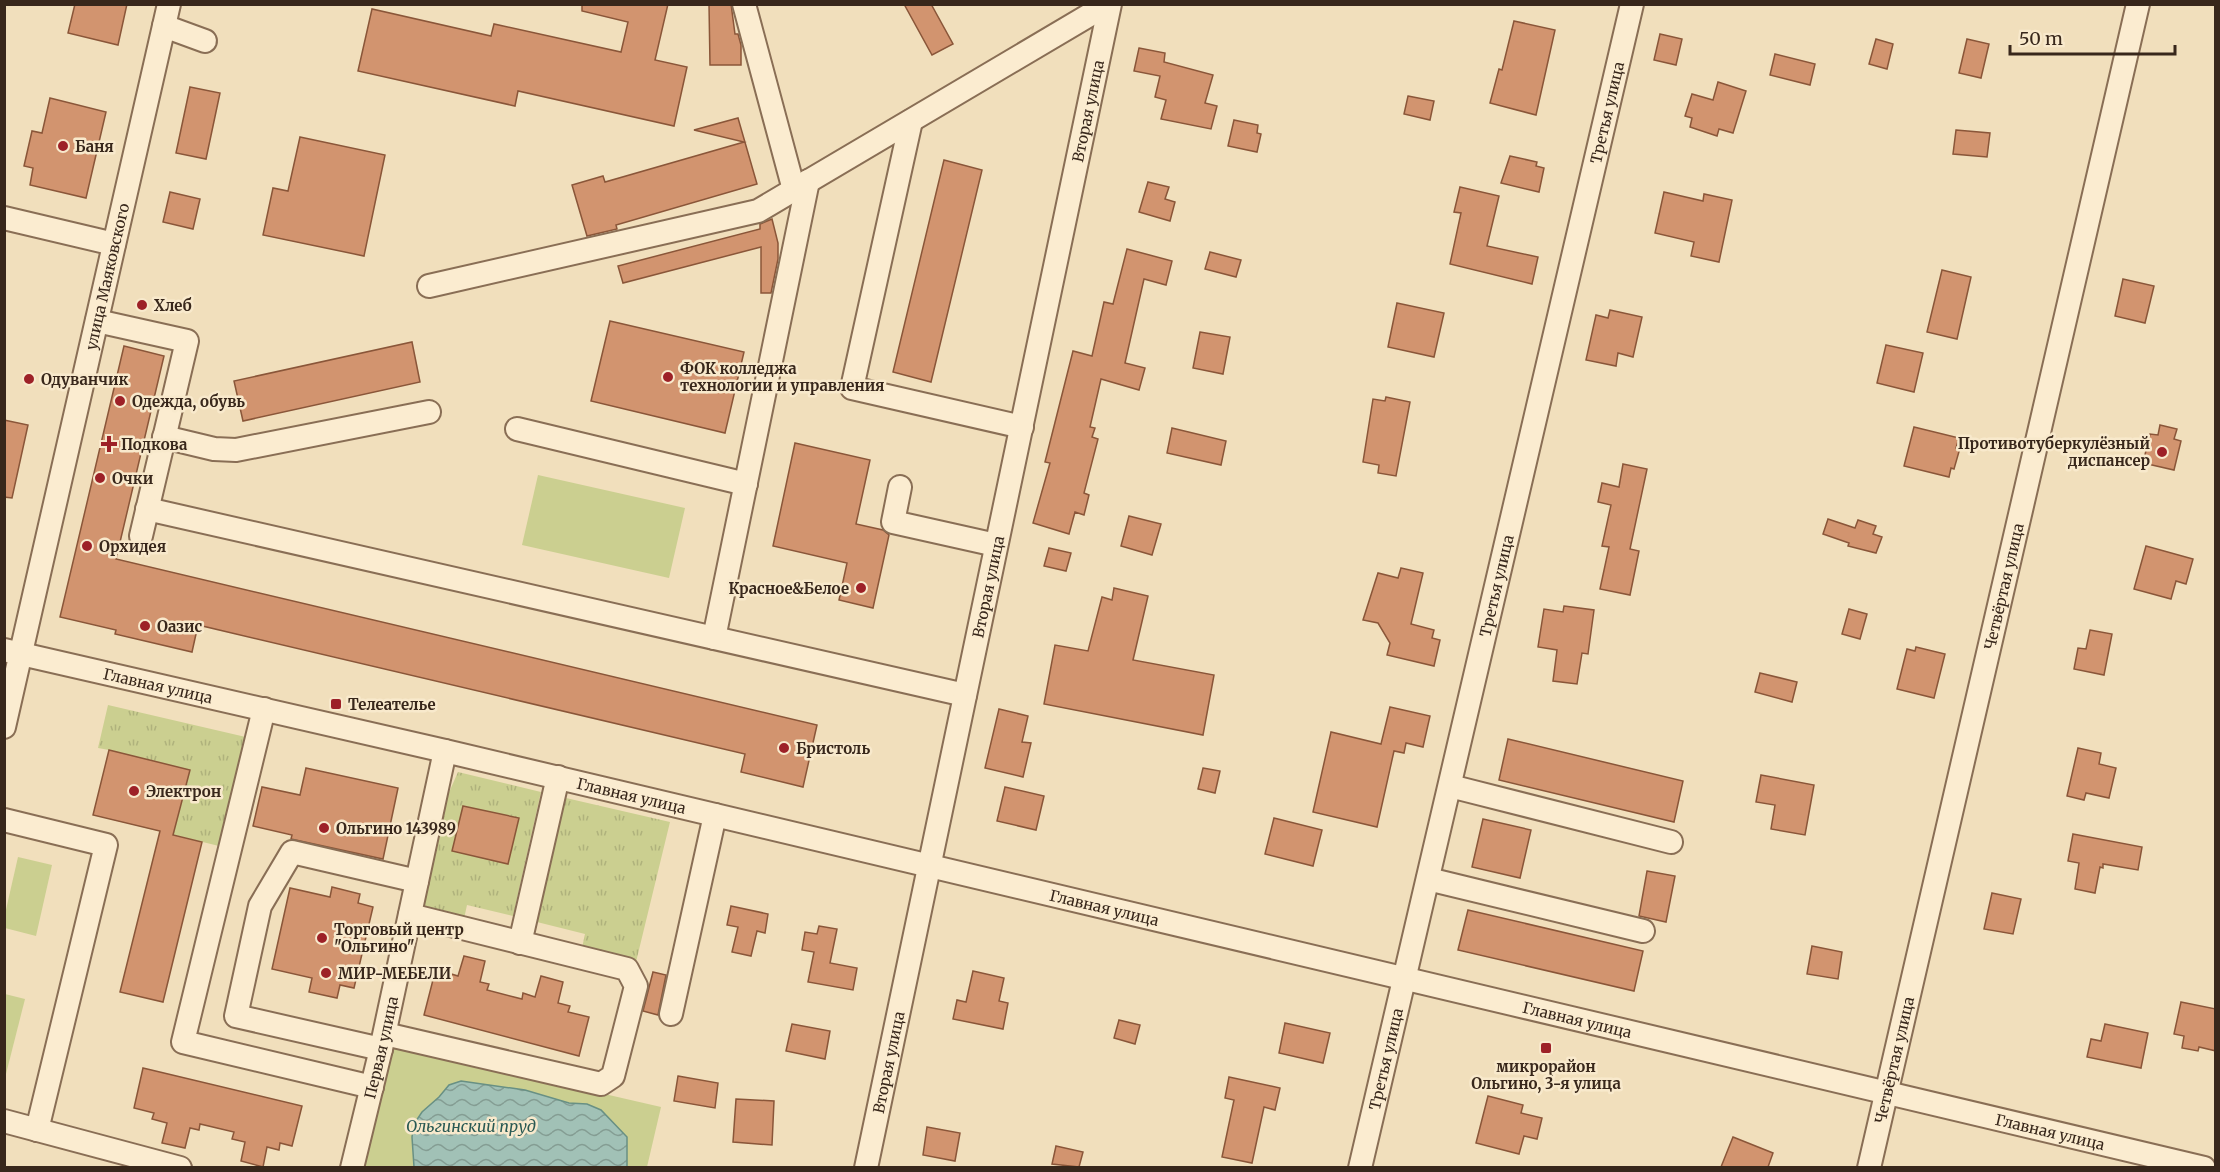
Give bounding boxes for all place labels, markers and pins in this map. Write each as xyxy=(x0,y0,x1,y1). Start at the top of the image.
place label: Баня xyxy=(75,137,114,156)
marker: Баня xyxy=(56,139,70,153)
place label: Хлеб xyxy=(154,296,192,315)
marker: Хлеб xyxy=(135,298,149,312)
place label: ФОК колледжа технологии и управления xyxy=(680,359,885,395)
place label: Одуванчик xyxy=(41,370,129,389)
marker: ФОК колледжа технологии и управления xyxy=(661,370,675,384)
marker: Одуванчик xyxy=(22,372,36,386)
place label: Одежда, обувь xyxy=(132,392,245,412)
marker: Одежда, обувь xyxy=(113,394,127,408)
place label: Противотуберкулёзный диспансер xyxy=(1958,434,2150,470)
place label: Подкова xyxy=(121,435,188,454)
marker: Подкова xyxy=(102,437,116,451)
marker: Противотуберкулёзный диспансер xyxy=(2155,445,2169,459)
place label: Очки xyxy=(112,469,154,488)
marker: Очки xyxy=(93,471,107,485)
place label: Орхидея xyxy=(99,537,166,556)
marker: Орхидея xyxy=(80,539,94,553)
place label: Красное&Белое xyxy=(729,579,849,598)
marker: Красное&Белое xyxy=(854,581,868,595)
place label: Оазис xyxy=(157,617,202,636)
marker: Оазис xyxy=(138,619,152,633)
place label: Телеателье xyxy=(348,695,436,714)
marker: Телеателье xyxy=(329,697,343,711)
place label: Бристоль xyxy=(796,739,870,758)
marker: Бристоль xyxy=(777,741,791,755)
place label: Электрон xyxy=(146,782,222,801)
marker: Электрон xyxy=(127,784,141,798)
place label: Ольгино 143989 xyxy=(336,819,456,838)
marker: Ольгино 143989 xyxy=(317,821,331,835)
place label: Торговый центр "Ольгино" xyxy=(334,920,464,956)
marker: Торговый центр "Ольгино" xyxy=(315,931,329,945)
place label: МИР-МЕБЕЛИ xyxy=(338,964,451,983)
marker: МИР-МЕБЕЛИ xyxy=(319,966,333,980)
marker: микрорайон Ольгино, 3-я улица xyxy=(1539,1041,1553,1055)
place label: микрорайон Ольгино, 3-я улица xyxy=(1471,1057,1621,1094)

